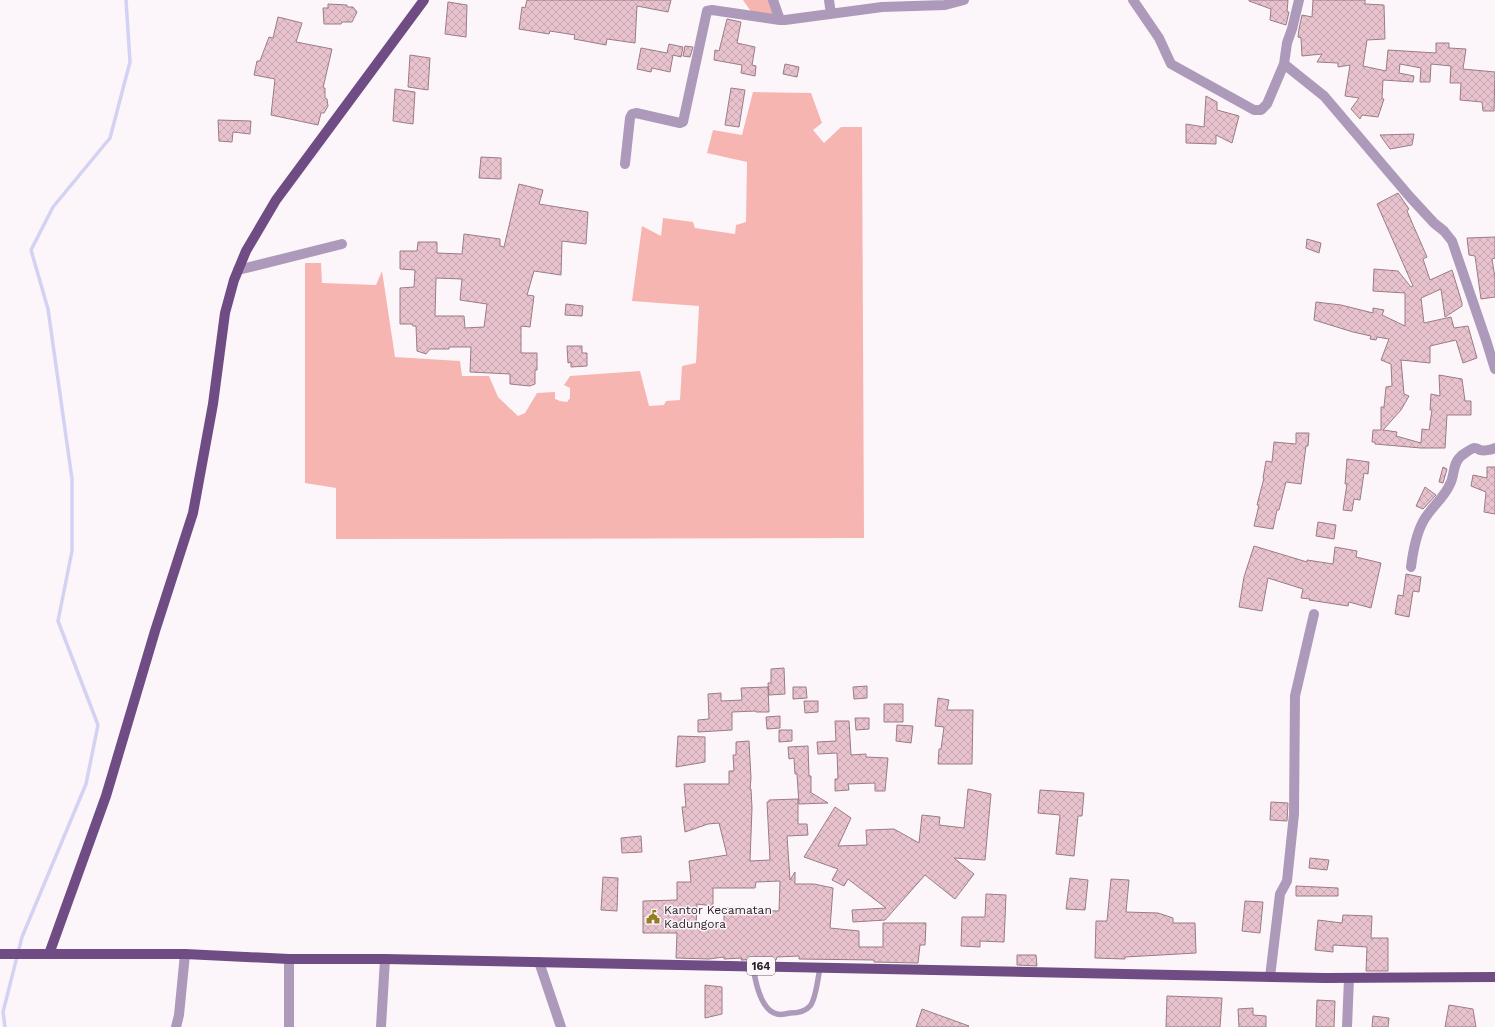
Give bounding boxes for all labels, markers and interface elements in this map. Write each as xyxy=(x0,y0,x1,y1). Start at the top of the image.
place label: Kantor Kecamatan Kadungora xyxy=(664,903,772,931)
public building icon: Kantor Kecamatan Kadungora xyxy=(645,909,661,925)
road number: 164 xyxy=(747,957,775,975)

